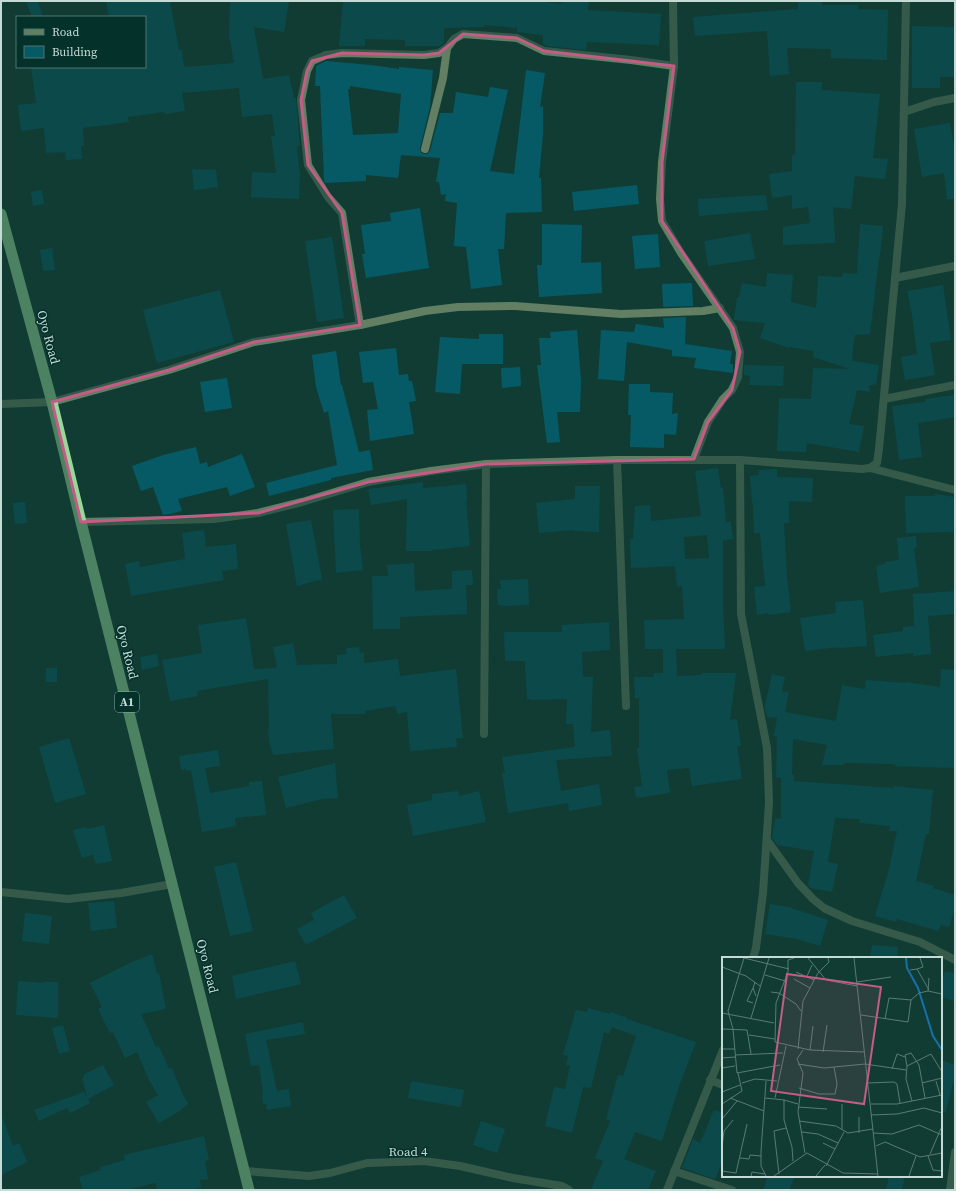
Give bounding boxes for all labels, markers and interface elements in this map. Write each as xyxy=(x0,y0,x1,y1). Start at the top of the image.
legend xyxy=(16,16,146,68)
text: Road xyxy=(52,24,79,40)
text: Building xyxy=(52,44,97,60)
street label: Oyo Road xyxy=(33,308,64,367)
street label: Oyo Road xyxy=(113,623,143,682)
road number: A1 xyxy=(115,692,139,712)
street label: Oyo Road xyxy=(193,937,223,996)
inset map xyxy=(722,957,942,1177)
street label: Road 4 xyxy=(389,1143,428,1160)

